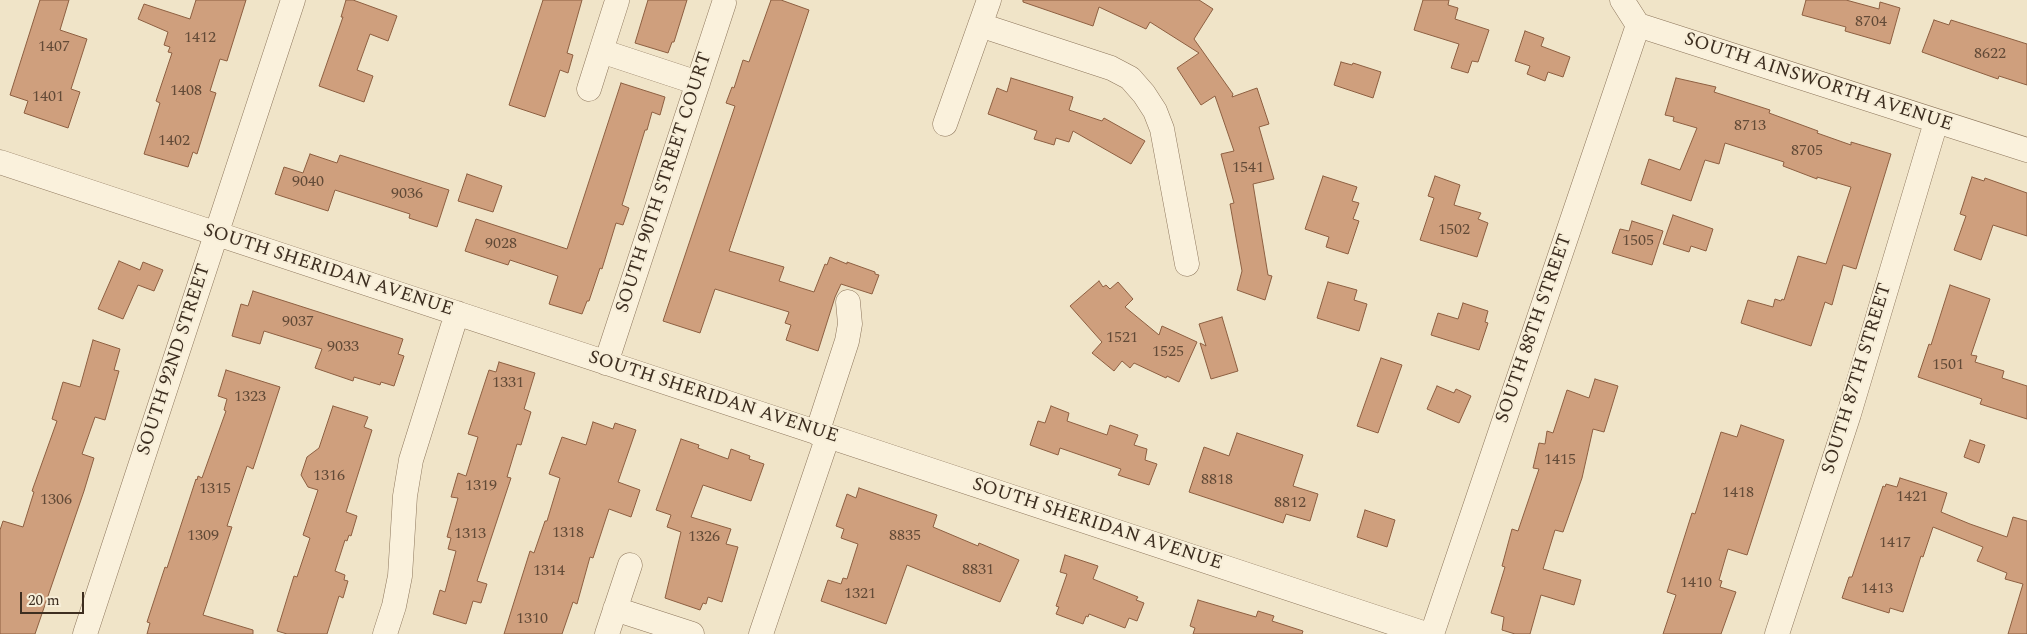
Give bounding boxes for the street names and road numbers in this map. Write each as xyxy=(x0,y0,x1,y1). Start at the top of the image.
street label: SOUTH AINSWORTH AVENUE xyxy=(1681,29,1955,137)
street label: SOUTH 90TH STREET COURT xyxy=(612,50,718,316)
street label: SOUTH SHERIDAN AVENUE xyxy=(200,220,456,322)
street label: SOUTH 88TH STREET xyxy=(1492,231,1578,427)
street label: SOUTH 92ND STREET xyxy=(133,261,217,459)
street label: SOUTH 87TH STREET xyxy=(1818,281,1898,477)
street label: SOUTH SHERIDAN AVENUE xyxy=(585,347,841,449)
street label: SOUTH SHERIDAN AVENUE xyxy=(969,474,1225,576)

